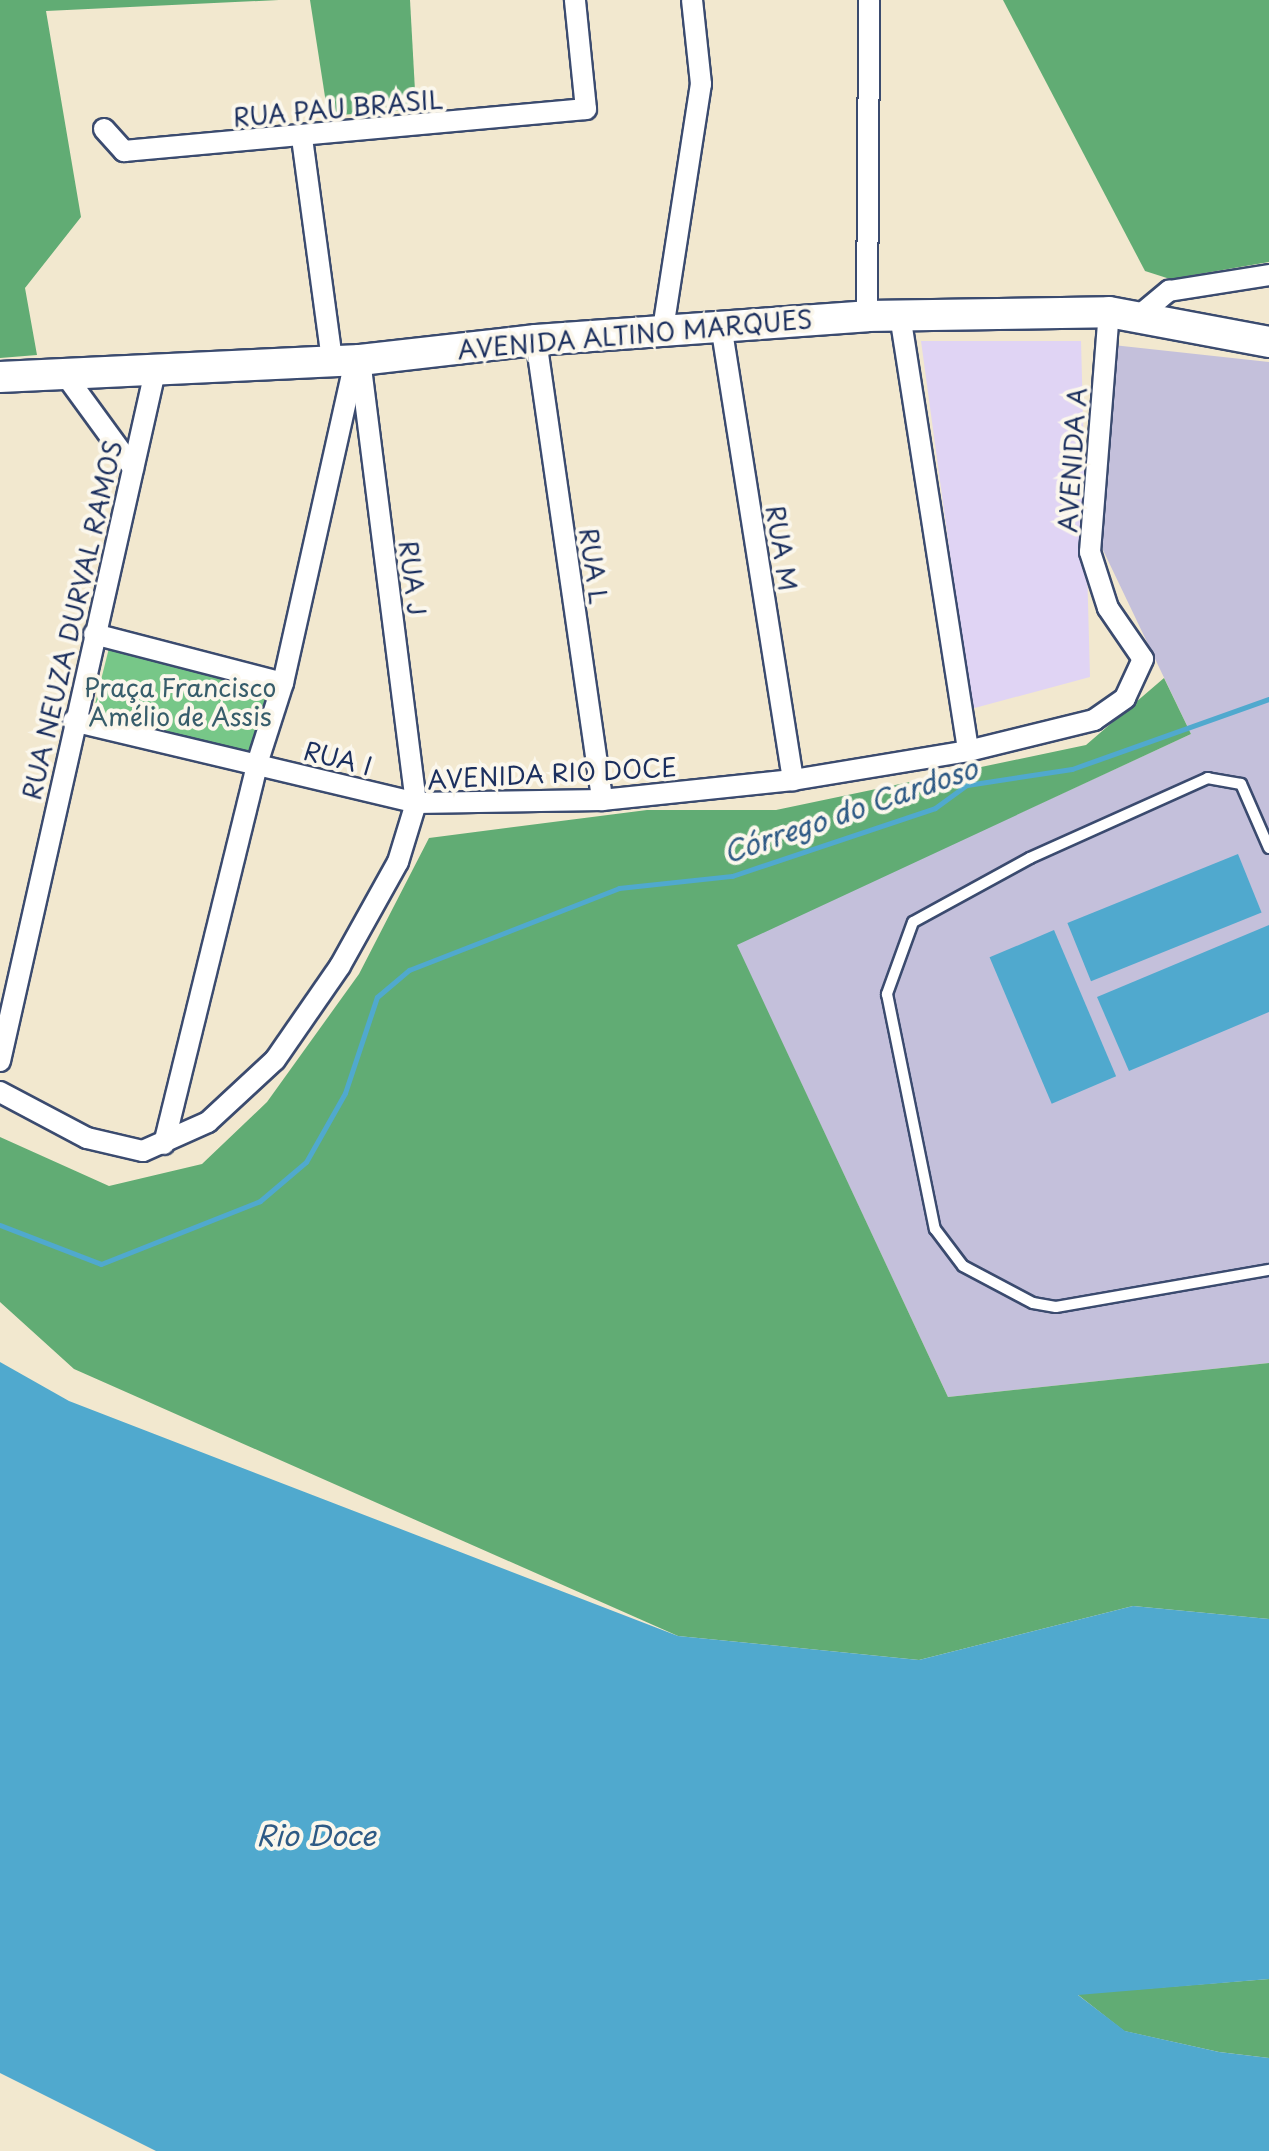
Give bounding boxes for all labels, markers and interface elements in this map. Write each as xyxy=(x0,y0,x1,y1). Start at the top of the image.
street label: RUA PAU BRASIL xyxy=(230,84,446,132)
street label: AVENIDA ALTINO MARQUES xyxy=(458,304,812,364)
street label: AVENIDA A xyxy=(1052,387,1092,533)
street label: RUA NEUZA DURVAL RAMOS xyxy=(16,437,128,803)
street label: RUA M xyxy=(760,503,804,593)
street label: RUA L xyxy=(574,525,614,607)
street label: RUA J xyxy=(393,537,433,619)
park label: Praça Francisco Amélio de Assis xyxy=(83,673,277,732)
street label: RUA I xyxy=(300,735,376,781)
street label: AVENIDA RIO DOCE xyxy=(425,751,679,795)
water label: Córrego do Cardoso xyxy=(719,751,981,869)
water label: Rio Doce xyxy=(256,1818,376,1852)

